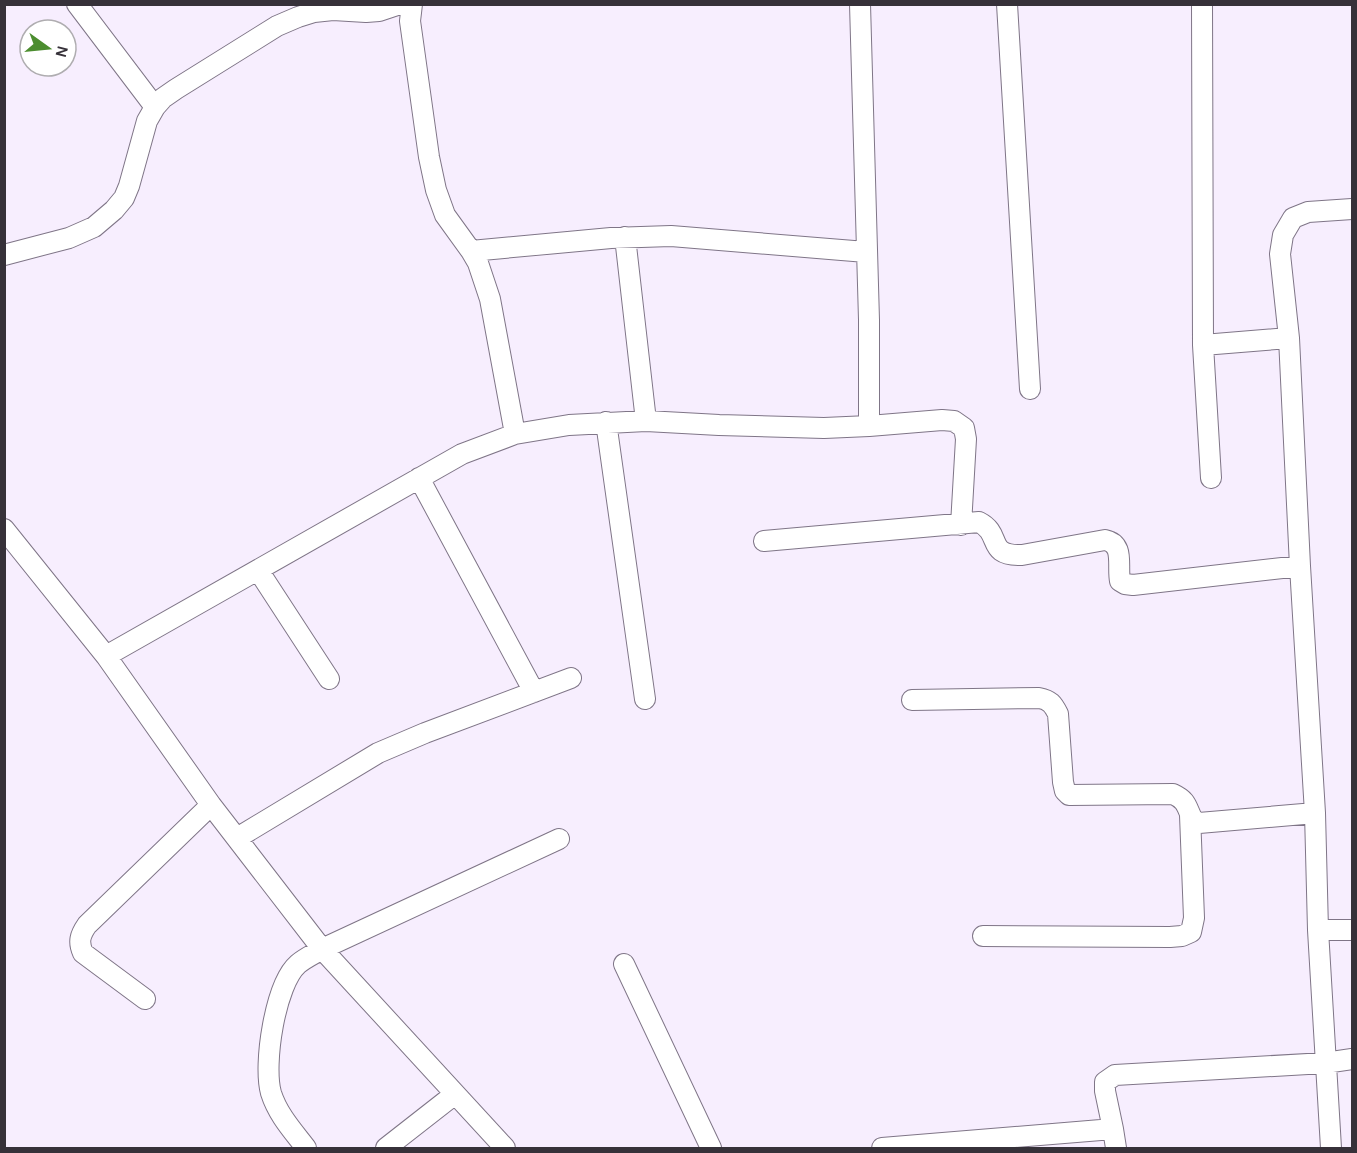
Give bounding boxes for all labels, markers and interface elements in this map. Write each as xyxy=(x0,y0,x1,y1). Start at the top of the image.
north arrow xyxy=(18,18,78,78)
text: N xyxy=(51,44,73,60)

